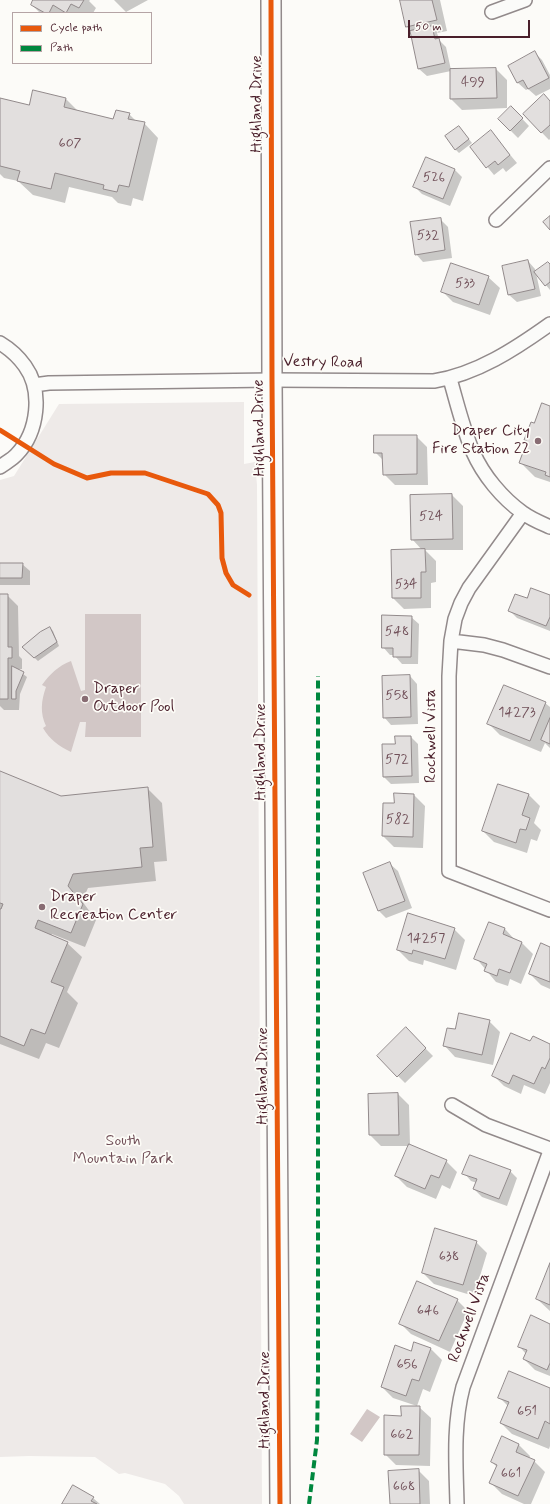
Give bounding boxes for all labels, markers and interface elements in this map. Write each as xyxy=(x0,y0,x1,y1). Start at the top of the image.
legend xyxy=(12,12,152,64)
scale bar xyxy=(410,12,532,38)
text: 50 m xyxy=(415,19,442,35)
text: Cycle path xyxy=(50,20,102,36)
text: Path xyxy=(50,40,73,56)
street label: Highland Drive xyxy=(248,55,268,153)
house number: 499 xyxy=(461,75,485,91)
house number: 607 xyxy=(59,136,81,152)
house number: 526 xyxy=(423,170,445,186)
house number: 532 xyxy=(417,228,439,244)
house number: 533 xyxy=(455,276,475,292)
street label: Vestry Road xyxy=(283,353,363,373)
street label: Highland Drive xyxy=(250,379,270,477)
place label: Draper City Fire Station 22 xyxy=(432,422,530,460)
marker: Draper City Fire Station 22 xyxy=(533,436,543,446)
house number: 524 xyxy=(419,509,443,525)
house number: 534 xyxy=(395,577,417,593)
house number: 548 xyxy=(385,624,409,640)
place label: Draper Outdoor Pool xyxy=(93,680,174,718)
house number: 558 xyxy=(385,688,409,704)
street label: Rockwell Vista xyxy=(422,689,442,783)
marker: Draper Outdoor Pool xyxy=(80,694,90,704)
street label: Highland Drive xyxy=(252,703,272,801)
house number: 14273 xyxy=(498,705,536,721)
house number: 572 xyxy=(385,752,409,768)
house number: 582 xyxy=(386,812,410,828)
place label: Draper Recreation Center xyxy=(50,888,177,926)
marker: Draper Recreation Center xyxy=(37,902,47,912)
house number: 14257 xyxy=(407,931,445,947)
street label: Highland Drive xyxy=(254,1027,274,1125)
park label: South Mountain Park xyxy=(73,1132,173,1170)
house number: 638 xyxy=(439,1249,459,1265)
street label: Rockwell Vista xyxy=(445,1270,495,1366)
house number: 646 xyxy=(417,1303,439,1319)
street label: Highland Drive xyxy=(256,1351,276,1449)
house number: 656 xyxy=(396,1357,418,1373)
house number: 651 xyxy=(517,1404,537,1420)
house number: 662 xyxy=(390,1427,414,1443)
house number: 661 xyxy=(501,1466,521,1482)
house number: 668 xyxy=(393,1479,415,1495)

